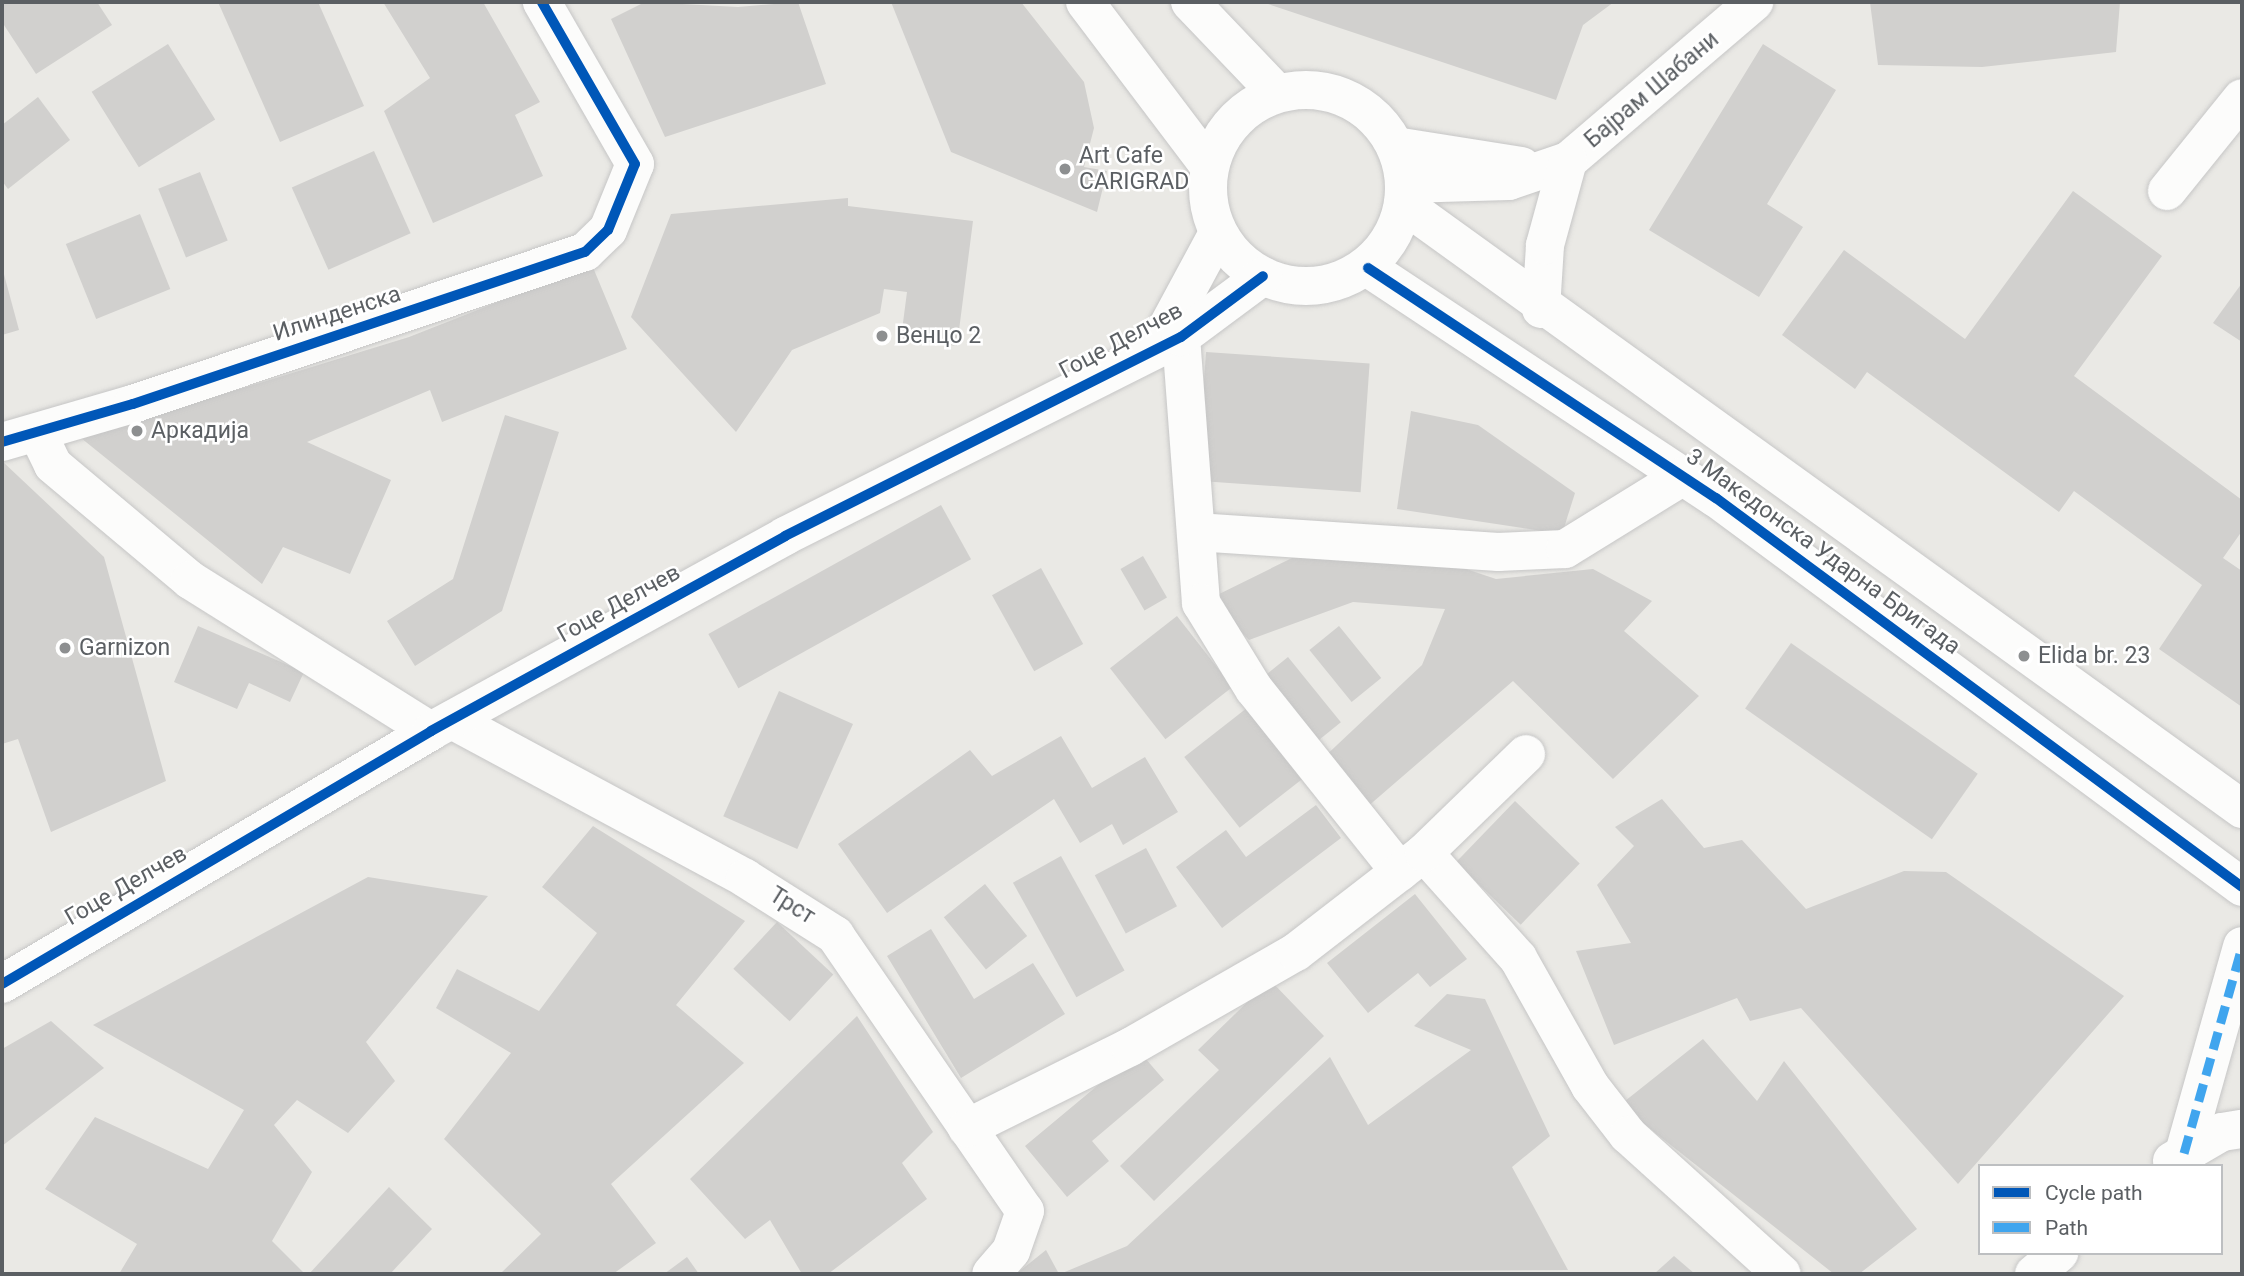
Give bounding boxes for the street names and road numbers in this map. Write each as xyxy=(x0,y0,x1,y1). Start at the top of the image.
street label: Бајрам Шабани xyxy=(1579,26,1725,154)
street label: Илинденска xyxy=(270,280,404,348)
street label: Гоце Делчев xyxy=(1054,297,1188,385)
street label: 3 Македонска Ударна Бригада xyxy=(1681,443,1965,661)
street label: Гоце Делчев xyxy=(553,559,685,649)
street label: Гоце Делчев xyxy=(60,840,192,932)
street label: Трст xyxy=(764,881,820,931)

